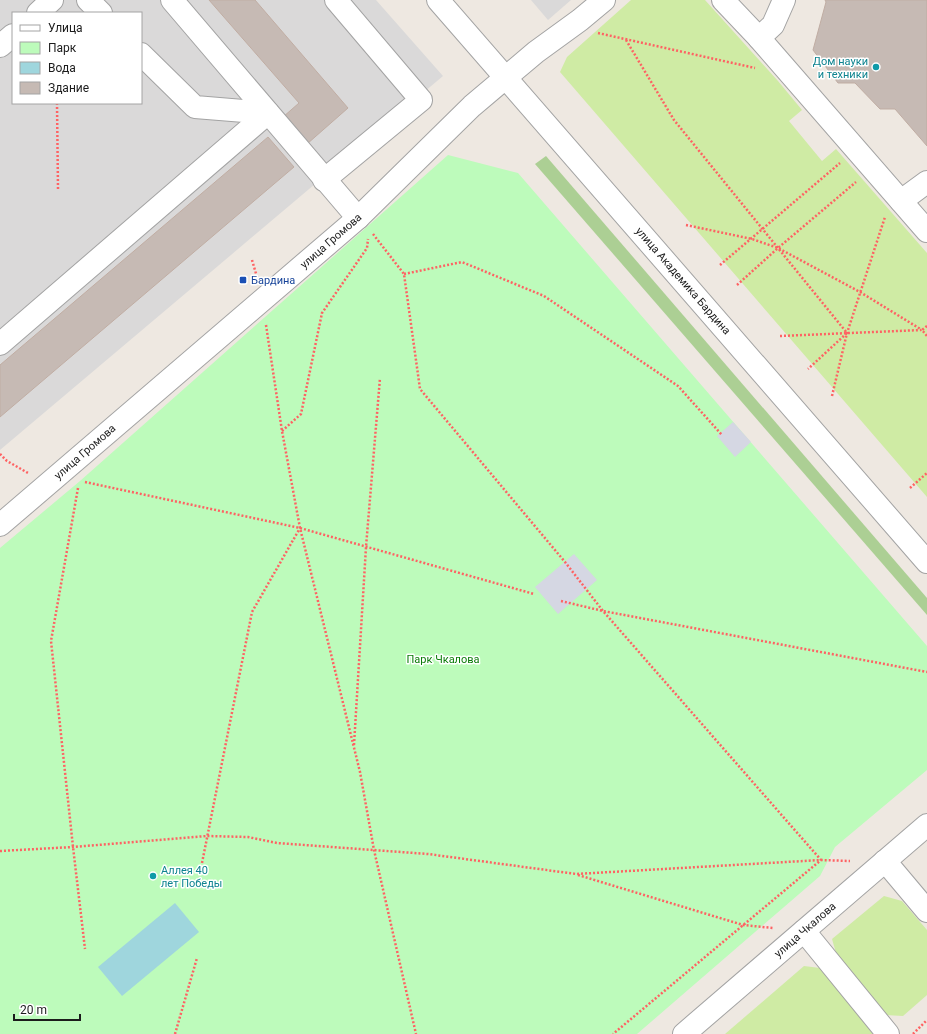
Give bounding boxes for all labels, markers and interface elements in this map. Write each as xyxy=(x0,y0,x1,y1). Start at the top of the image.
legend xyxy=(12,12,142,104)
text: Улица xyxy=(48,21,83,35)
text: Парк xyxy=(48,41,77,55)
place label: Дом науки и техники xyxy=(813,55,868,81)
text: Вода xyxy=(48,61,76,75)
marker: Дом науки и техники xyxy=(871,62,881,72)
text: Здание xyxy=(48,81,89,95)
street label: улица Громова xyxy=(298,211,364,271)
street label: улица Академика Бардина xyxy=(633,225,733,337)
place label: Бардина xyxy=(251,274,295,287)
marker: Бардина xyxy=(238,275,248,285)
street label: улица Громова xyxy=(52,422,118,482)
park label: Парк Чкалова xyxy=(406,653,480,666)
place label: Аллея 40 лет Победы xyxy=(161,864,222,890)
marker: Аллея 40 лет Победы xyxy=(148,871,158,881)
street label: улица Чкалова xyxy=(772,900,838,960)
scale bar xyxy=(14,996,80,1022)
text: 20 m xyxy=(20,1003,47,1017)

